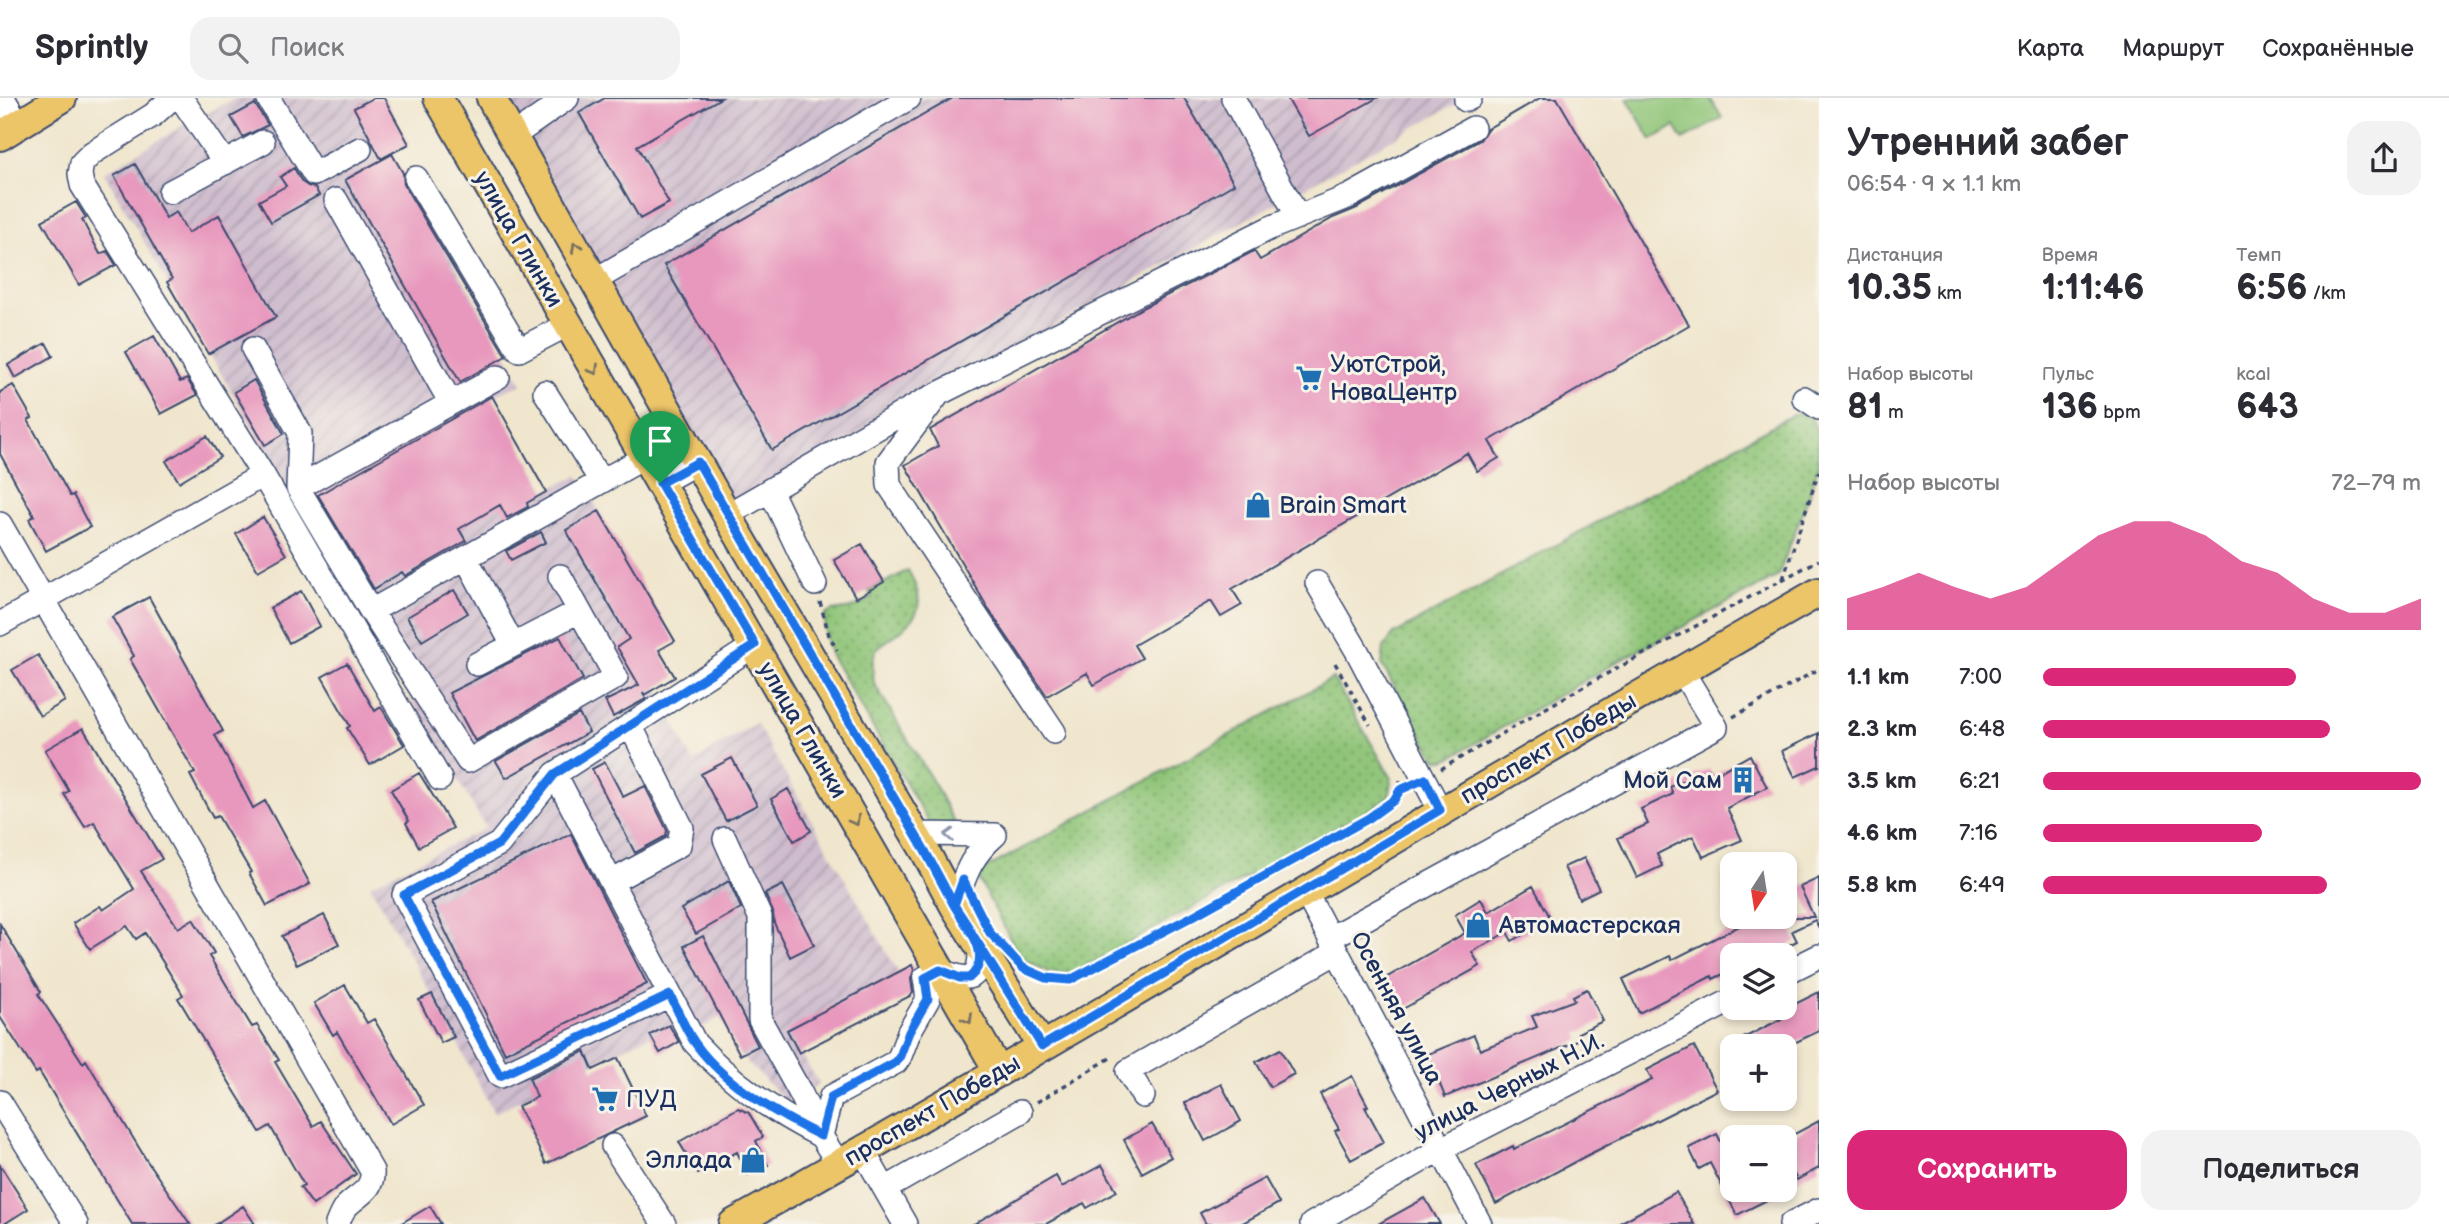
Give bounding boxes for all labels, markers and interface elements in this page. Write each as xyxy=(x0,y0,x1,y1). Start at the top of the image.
search box xyxy=(190,17,680,80)
text: Sprintly xyxy=(35,28,148,68)
icon: search xyxy=(214,29,252,67)
text: Поиск xyxy=(270,33,344,64)
text: Карта xyxy=(2017,34,2084,63)
text: Маршрут xyxy=(2122,34,2224,63)
text: Сохранённые xyxy=(2262,34,2414,63)
text: Утренний забег xyxy=(1847,121,2129,166)
button: share xyxy=(2347,121,2421,195)
street label: улица Глинки xyxy=(468,166,569,313)
text: 06:54 · 9 × 1.1 km xyxy=(1847,170,2021,198)
one-way arrow xyxy=(571,241,584,254)
text: Дистанция xyxy=(1847,244,1943,267)
text: Время xyxy=(2042,244,2098,267)
text: Темп xyxy=(2236,244,2281,267)
text: 10.35 xyxy=(1847,267,1932,310)
text: 1:11:46 xyxy=(2042,267,2145,310)
text: 6:56 xyxy=(2236,267,2307,310)
text: km xyxy=(1932,282,1962,305)
text: /km xyxy=(2307,282,2346,305)
place label: УютСтрой, НоваЦентр xyxy=(1330,350,1458,407)
one-way arrow xyxy=(586,362,599,375)
supermarket icon: УютСтрой, НоваЦентр xyxy=(1294,363,1324,393)
text: Набор высоты xyxy=(1847,363,1973,386)
text: Пульс xyxy=(2042,363,2094,386)
text: kcal xyxy=(2236,363,2270,386)
text: 81 xyxy=(1847,386,1883,429)
text: 136 xyxy=(2042,386,2098,429)
text: 643 xyxy=(2236,386,2299,429)
text: m xyxy=(1883,401,1904,424)
text: bpm xyxy=(2098,401,2141,424)
pin xyxy=(630,411,690,483)
icon: arrive xyxy=(641,422,679,460)
text: Набор высоты xyxy=(1847,469,2000,497)
text: 72–79 m xyxy=(2331,469,2421,497)
shop icon: Brain Smart xyxy=(1243,490,1273,520)
place label: Brain Smart xyxy=(1279,491,1407,520)
street label: улица Глинки xyxy=(752,657,853,804)
text: 1.1 km xyxy=(1847,663,1909,691)
text: 7:00 xyxy=(1959,663,2002,691)
street label: проспект Победы xyxy=(1455,686,1641,811)
text: 2.3 km xyxy=(1847,715,1917,743)
text: 6:48 xyxy=(1959,715,2005,743)
building icon: Мой Сам xyxy=(1728,765,1758,795)
place label: Мой Сам xyxy=(1623,766,1722,795)
text: 3.5 km xyxy=(1847,767,1917,795)
text: 6:21 xyxy=(1959,767,2000,795)
one-way arrow xyxy=(847,814,860,826)
text: 4.6 km xyxy=(1847,819,1917,847)
text: 7:16 xyxy=(1959,819,1998,847)
one-way arrow xyxy=(943,828,954,843)
north arrow xyxy=(1720,852,1797,929)
map controls xyxy=(1720,852,1797,1202)
text: 5.8 km xyxy=(1847,871,1917,899)
text: 6:49 xyxy=(1959,871,2005,899)
shop icon: Автомастерская xyxy=(1463,910,1493,940)
place label: Автомастерская xyxy=(1498,911,1681,940)
street label: Осенняя улица xyxy=(1344,927,1449,1090)
button: layers xyxy=(1720,943,1797,1020)
one-way arrow xyxy=(960,1011,973,1024)
street label: улица Черных Н.И. xyxy=(1410,1026,1609,1147)
button: + xyxy=(1720,1034,1797,1111)
street label: проспект Победы xyxy=(839,1048,1025,1173)
supermarket icon: ПУД xyxy=(590,1084,620,1114)
place label: ПУД xyxy=(626,1085,677,1114)
button: − xyxy=(1720,1125,1797,1202)
button: Сохранить xyxy=(1847,1130,2127,1210)
button: Поделиться xyxy=(2141,1130,2421,1210)
shop icon: Эллада xyxy=(738,1145,768,1175)
place label: Эллада xyxy=(646,1146,732,1175)

